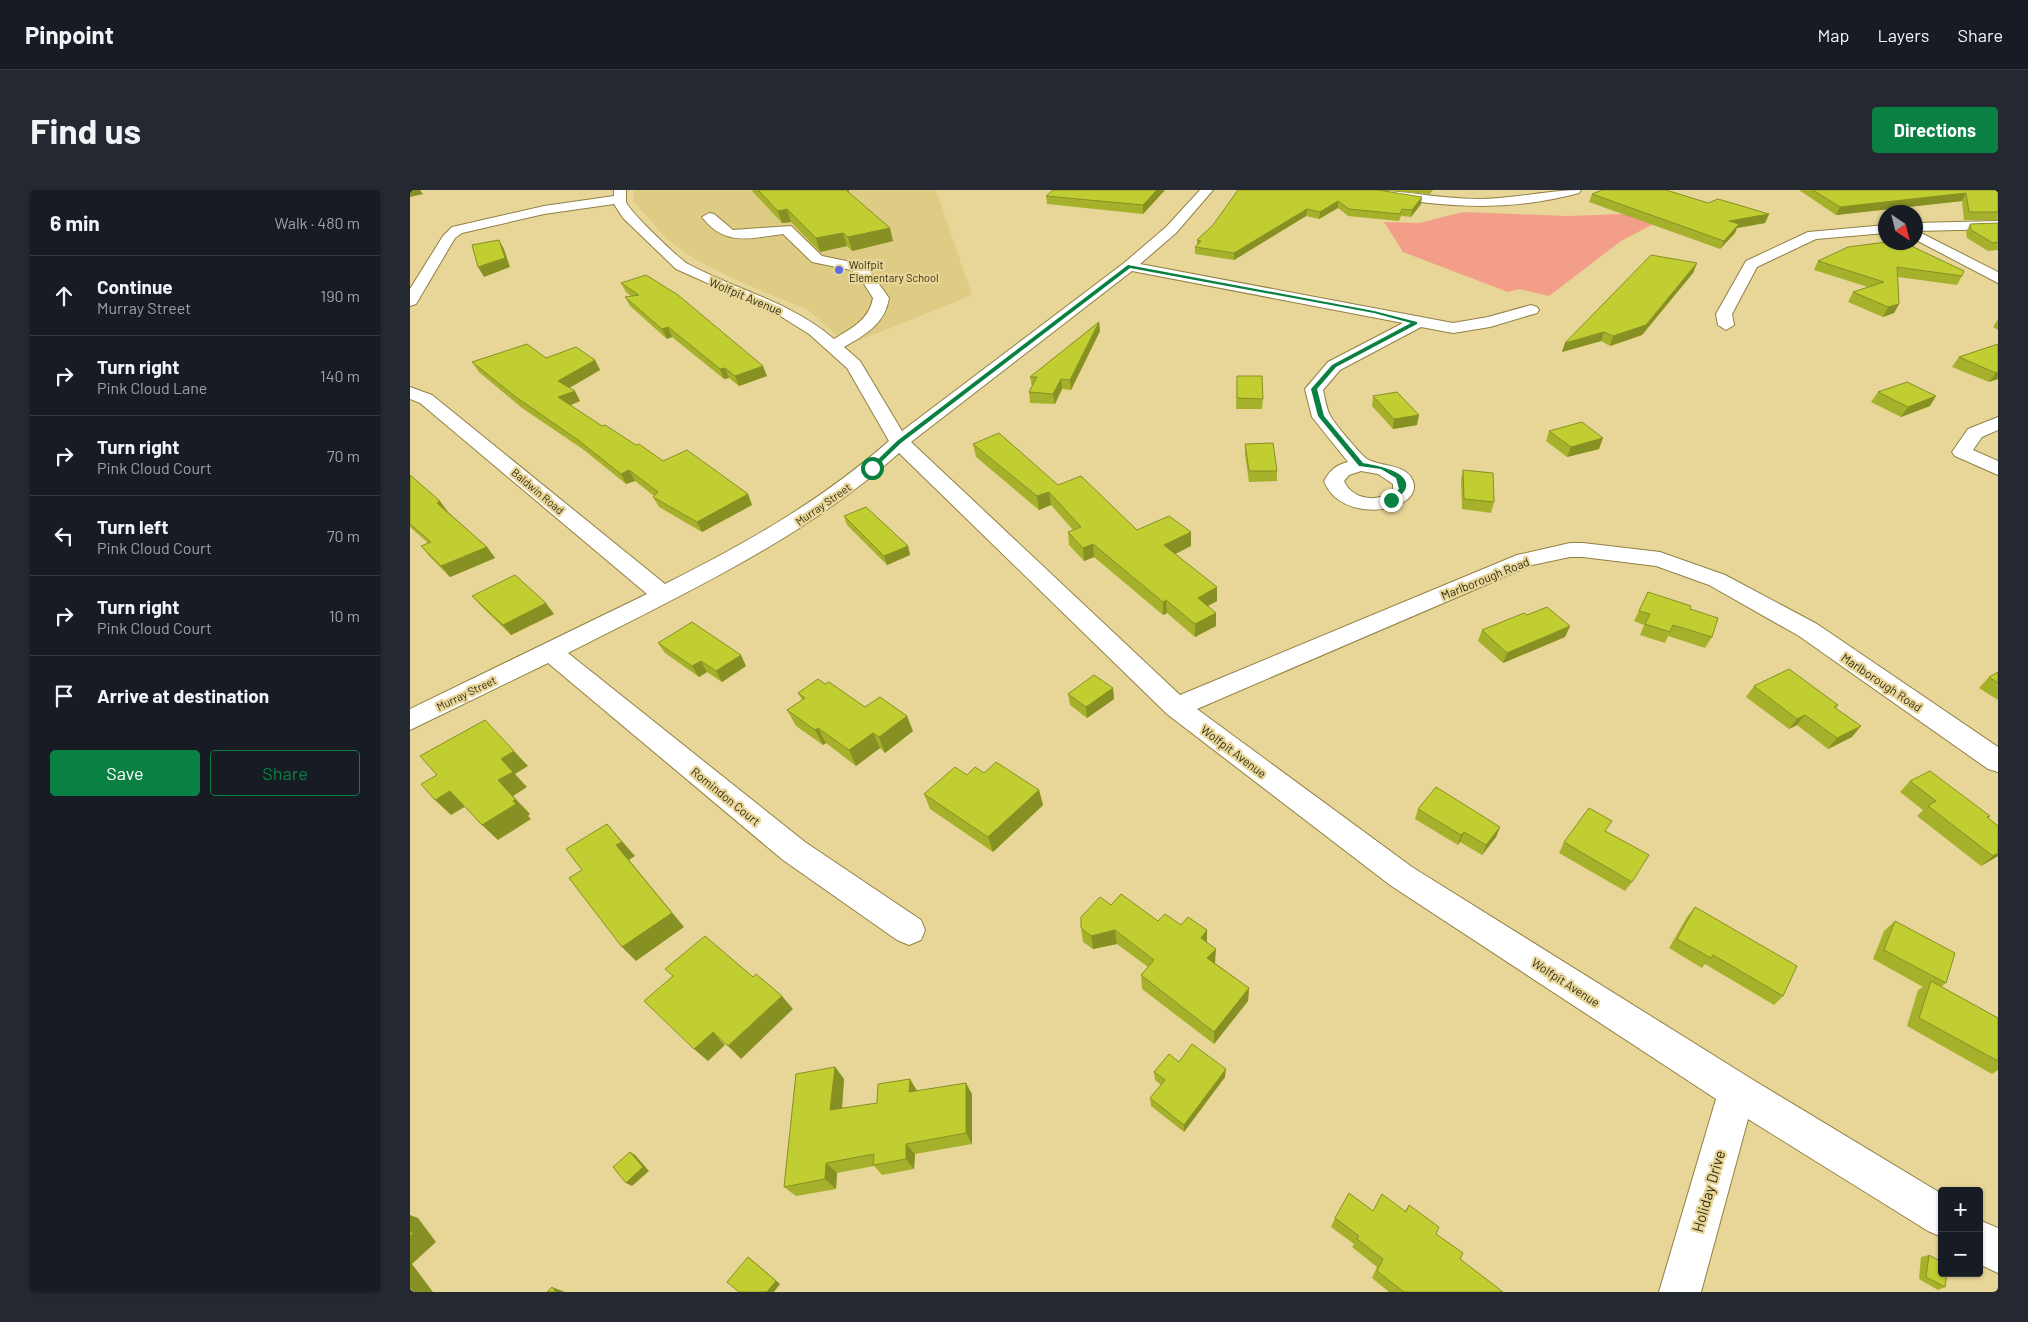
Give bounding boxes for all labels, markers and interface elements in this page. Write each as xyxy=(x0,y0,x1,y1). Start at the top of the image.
text: Pinpoint xyxy=(25,20,114,49)
text: Map xyxy=(1817,24,1849,46)
text: Layers xyxy=(1877,24,1930,46)
text: Share xyxy=(1958,24,2003,46)
button: Directions xyxy=(1872,107,1998,153)
text: Find us xyxy=(30,109,141,151)
north arrow xyxy=(1878,205,1923,250)
text: 6 min xyxy=(50,210,100,235)
text: Walk · 480 m xyxy=(274,213,360,232)
place label: Wolfpit Elementary School xyxy=(849,258,939,284)
marker: Wolfpit Elementary School xyxy=(833,264,845,276)
street label: Wolfpit Avenue xyxy=(707,274,785,318)
text: Continue xyxy=(97,275,173,298)
icon: ahead xyxy=(50,282,78,310)
text: 190 m xyxy=(321,286,360,305)
text: Murray Street xyxy=(97,298,191,317)
text: Turn right xyxy=(97,355,179,378)
icon: right xyxy=(50,362,78,390)
text: 140 m xyxy=(320,366,360,385)
text: Pink Cloud Lane xyxy=(97,378,207,397)
text: Turn right xyxy=(97,435,179,458)
icon: right xyxy=(50,442,78,470)
text: 70 m xyxy=(327,446,360,465)
route start xyxy=(861,457,884,480)
text: Pink Cloud Court xyxy=(97,458,212,477)
street label: Baldwin Road xyxy=(509,465,567,517)
street label: Murray Street xyxy=(793,480,853,528)
route end xyxy=(1380,489,1403,512)
text: Turn left xyxy=(97,515,168,538)
icon: left xyxy=(50,522,78,550)
text: 70 m xyxy=(327,526,360,545)
text: Pink Cloud Court xyxy=(97,538,212,557)
street label: Marlborough Road xyxy=(1439,554,1531,602)
text: Turn right xyxy=(97,595,179,618)
icon: right xyxy=(50,602,78,630)
text: 10 m xyxy=(329,606,360,625)
text: Pink Cloud Court xyxy=(97,618,212,637)
street label: Marlborough Road xyxy=(1839,650,1925,714)
street label: Murray Street xyxy=(434,673,498,713)
icon: arrive xyxy=(50,682,78,710)
text: Arrive at destination xyxy=(97,684,269,707)
street label: Wolfpit Avenue xyxy=(1199,722,1269,780)
button: Save xyxy=(50,750,200,796)
button: Share xyxy=(210,750,360,796)
street label: Romindon Court xyxy=(689,764,763,828)
street label: Wolfpit Avenue xyxy=(1529,955,1603,1009)
street label: Holiday Drive xyxy=(1688,1148,1728,1234)
map controls xyxy=(1938,1187,1983,1277)
button: + xyxy=(1938,1187,1983,1232)
button: − xyxy=(1938,1232,1983,1277)

